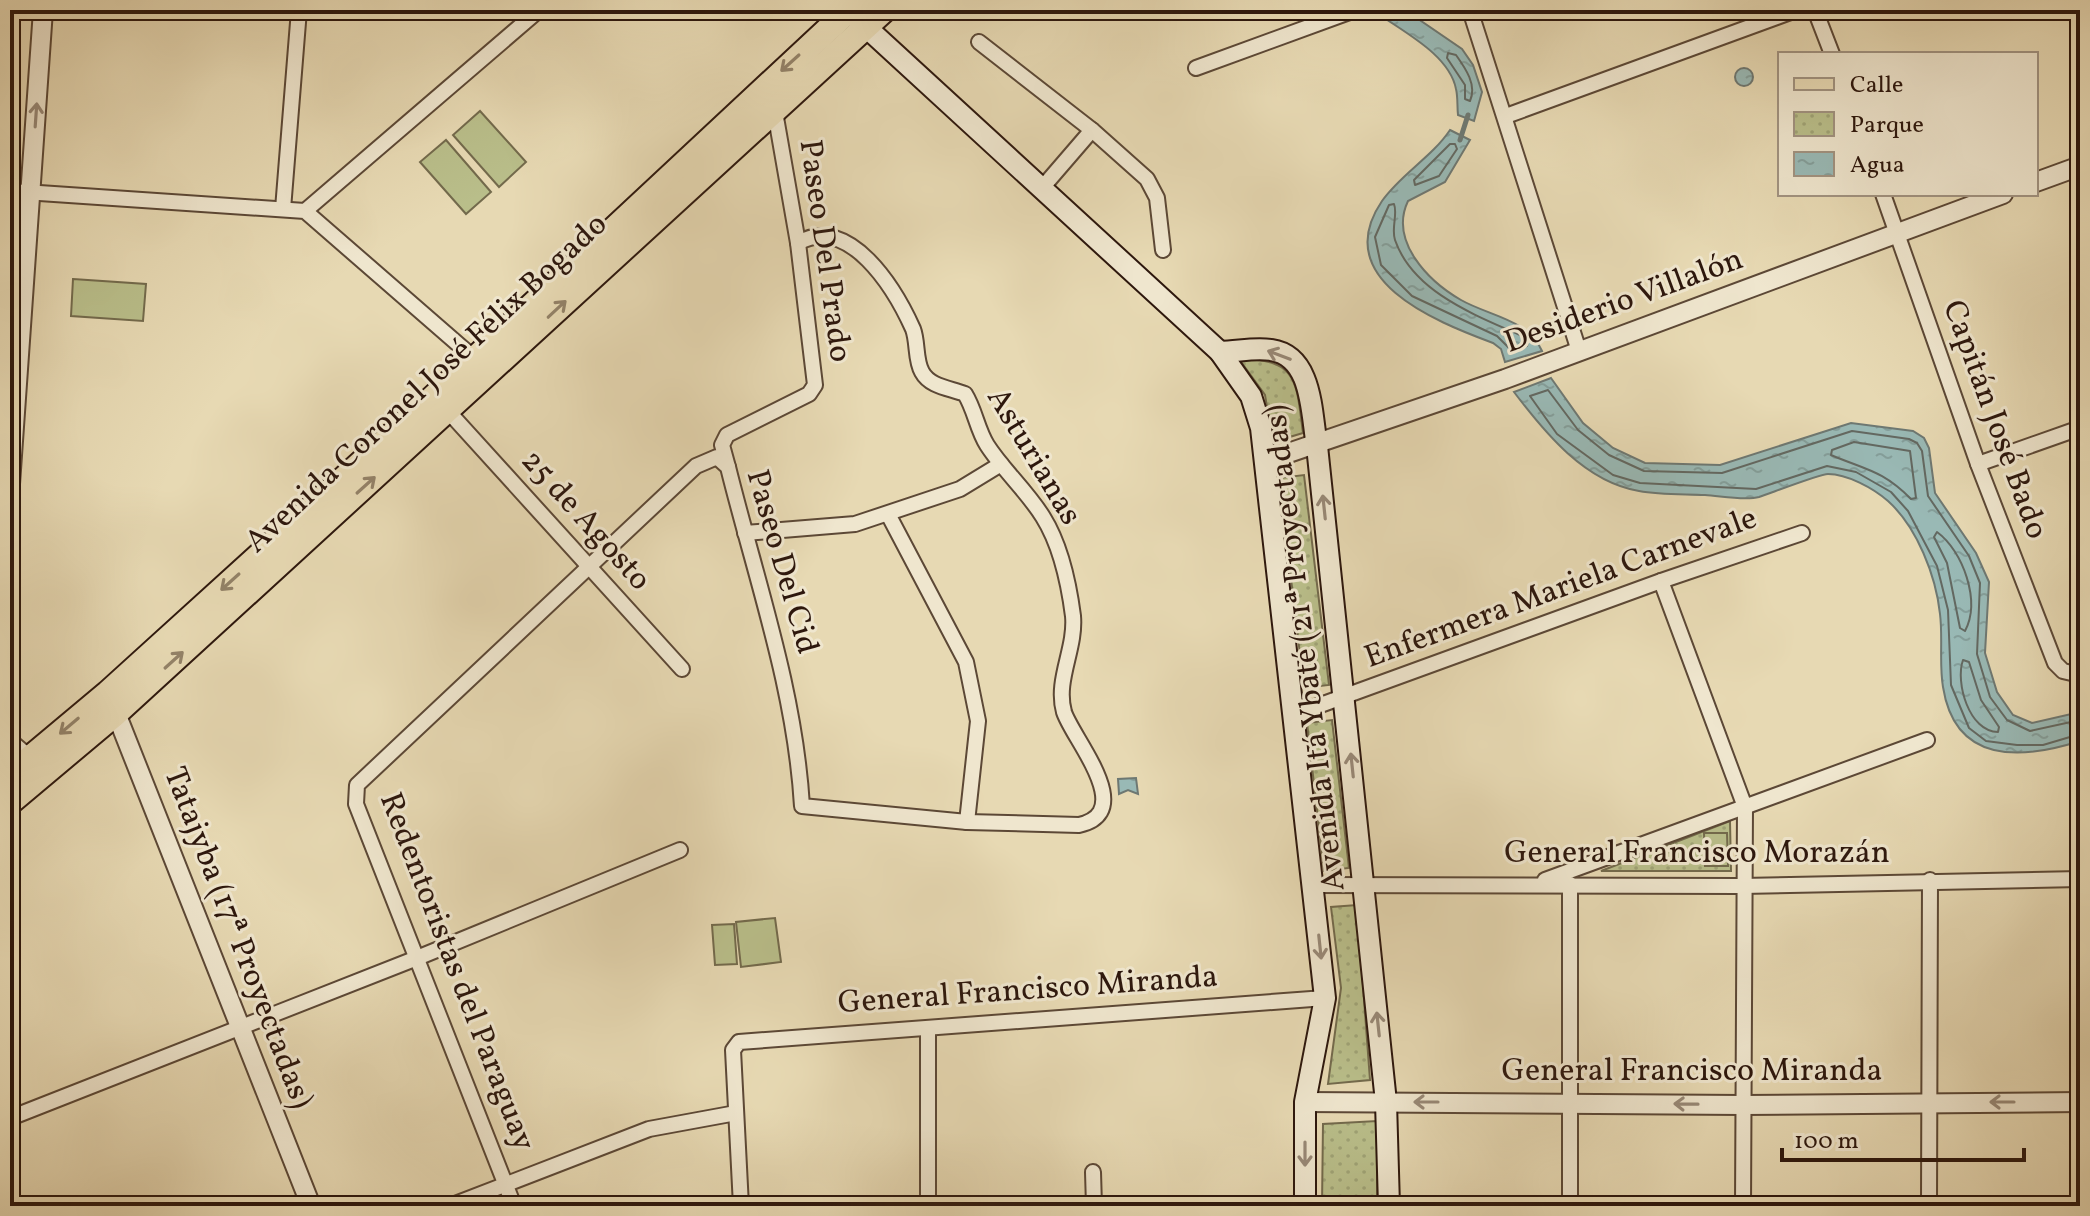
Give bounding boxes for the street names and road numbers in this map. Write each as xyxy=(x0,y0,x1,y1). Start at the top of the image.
street label: Paseo Del Prado xyxy=(787,137,861,365)
street label: Avenida Coronel José Félix Bogado xyxy=(236,204,618,564)
street label: Desiderio Villalón xyxy=(1498,238,1750,366)
street label: Capitán José Bado xyxy=(1930,294,2058,546)
street label: Asturianas xyxy=(975,380,1091,534)
street label: Avenida Itá Ybaté (21ª Proyectadas) xyxy=(1254,402,1358,894)
street label: 25 de Agosto xyxy=(510,441,660,601)
street label: Paseo Del Cid xyxy=(734,465,828,659)
street label: Enfermera Mariela Carnevale xyxy=(1359,497,1763,681)
street label: Tatajyba (17ª Proyectadas) xyxy=(152,761,322,1115)
street label: Redentoristas del Paraguay xyxy=(367,787,545,1157)
street label: General Francisco Morazán xyxy=(1504,832,1890,876)
street label: General Francisco Miranda xyxy=(837,956,1219,1026)
street label: General Francisco Miranda xyxy=(1502,1050,1882,1094)

